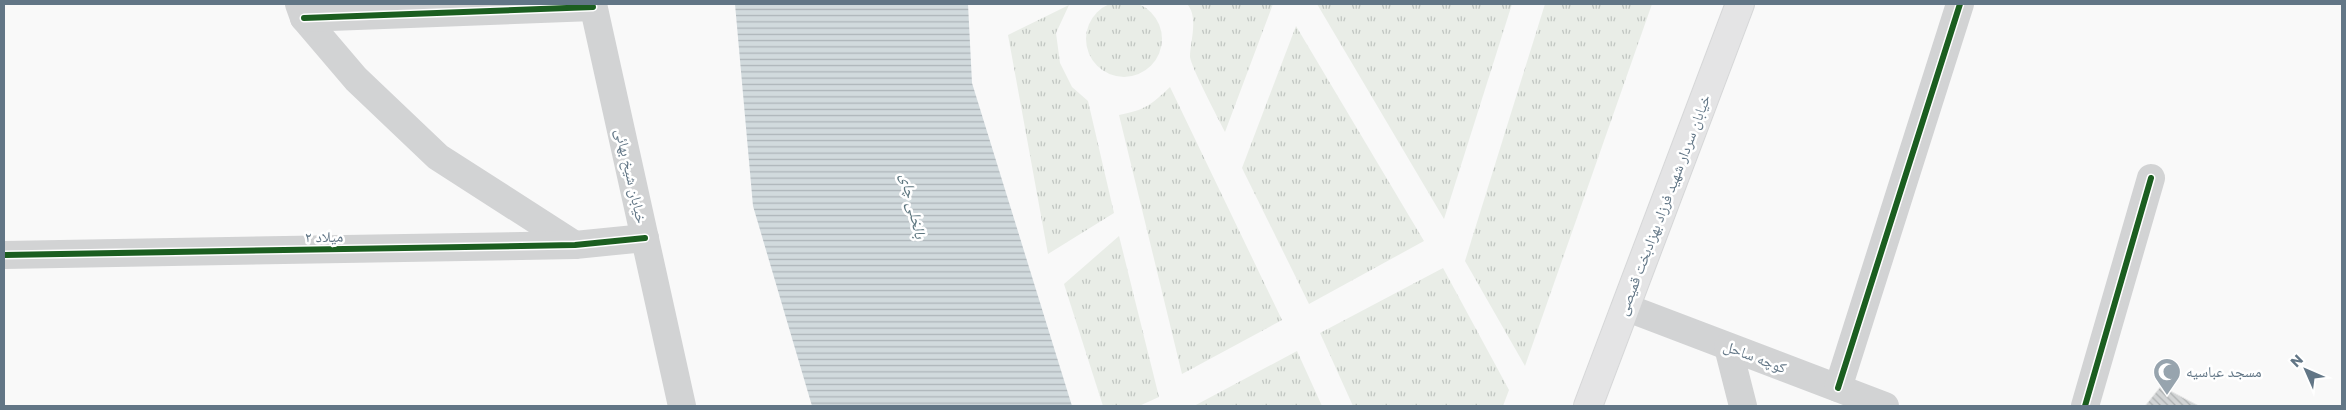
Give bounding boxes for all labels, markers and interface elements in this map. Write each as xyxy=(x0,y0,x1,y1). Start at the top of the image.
street label: خیابان سردار شهید فرزاد بهزاد‌بخت قمیصی xyxy=(1612,91,1716,318)
street label: خیابان شیخ بهائی xyxy=(610,126,653,226)
water label: بالخلی چای xyxy=(895,171,932,242)
street label: میلاد ۲ xyxy=(305,226,344,247)
street label: کوچه ساحل xyxy=(1721,335,1790,378)
north arrow xyxy=(2281,345,2331,395)
text: N xyxy=(2286,350,2308,372)
mosque icon: مسجد عباسیه xyxy=(2152,357,2182,396)
place label: مسجد عباسیه xyxy=(2186,361,2262,382)

